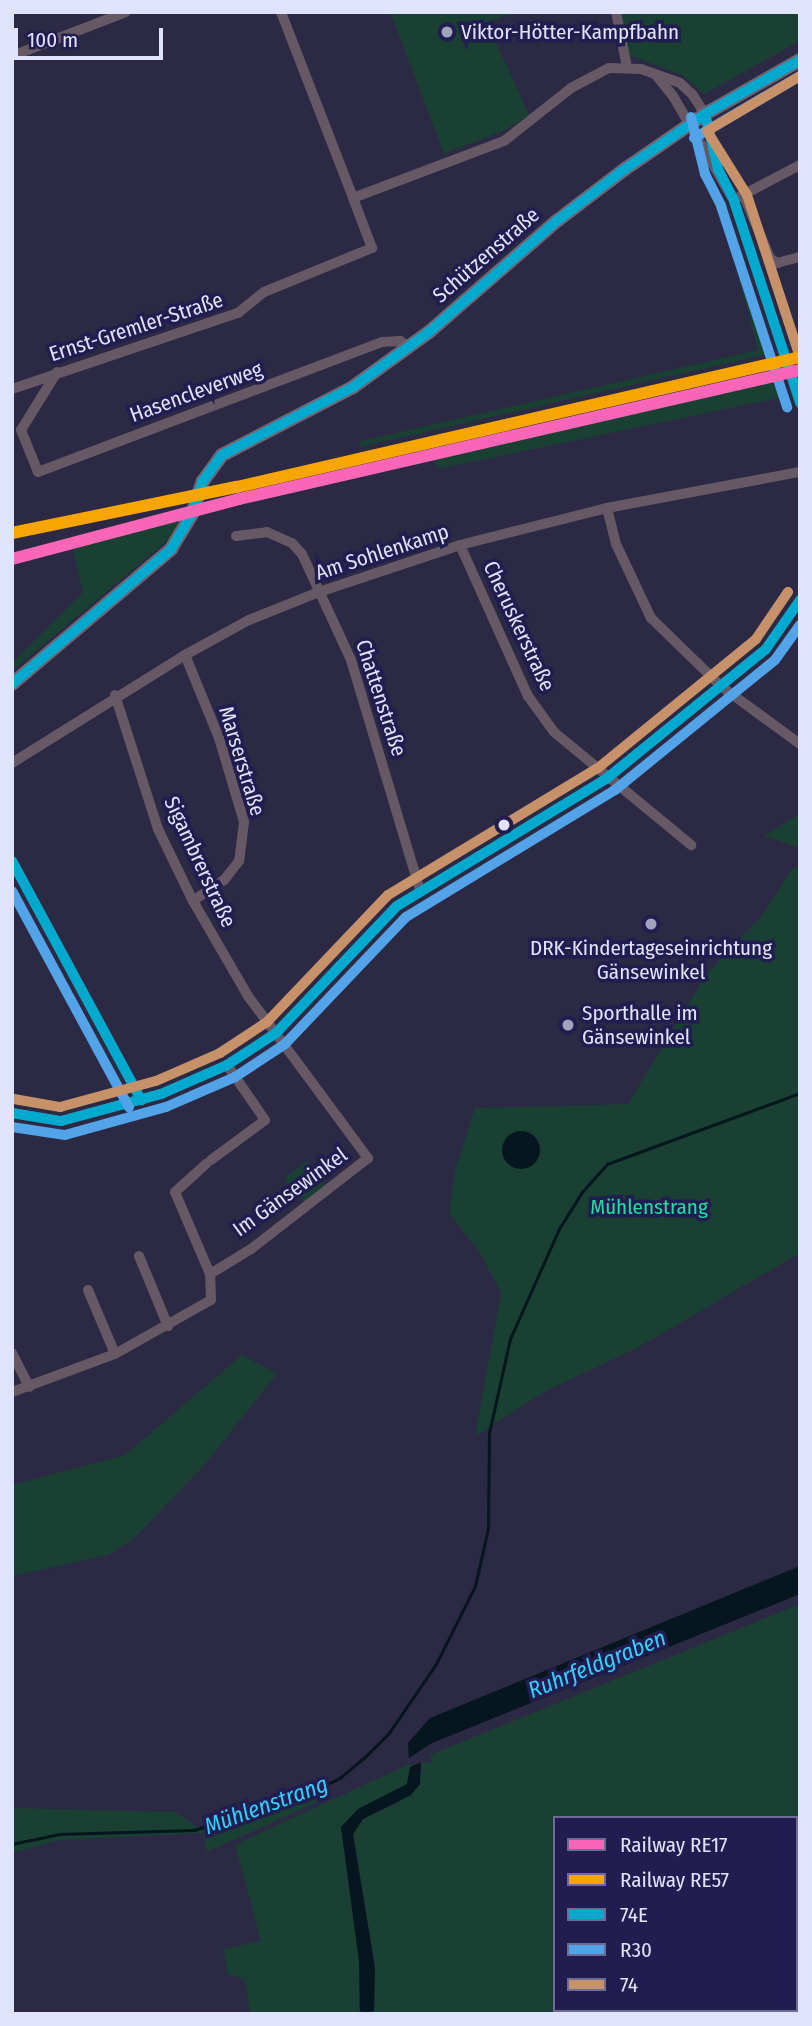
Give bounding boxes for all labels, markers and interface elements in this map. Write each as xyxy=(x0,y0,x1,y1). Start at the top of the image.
scale bar xyxy=(18,14,166,58)
place label: Viktor-Hötter-Kampfbahn xyxy=(461,19,679,45)
marker: Viktor-Hötter-Kampfbahn xyxy=(439,24,455,40)
text: 100 m xyxy=(27,27,78,53)
street label: Schützenstraße xyxy=(428,202,544,308)
street label: Ernst-Gremler-Straße xyxy=(46,287,226,367)
street label: Hasencleverweg xyxy=(126,356,266,428)
street label: Am Sohlenkamp xyxy=(312,519,452,585)
street label: Cheruskerstraße xyxy=(478,557,560,695)
street label: Chattenstraße xyxy=(350,637,412,759)
street label: Marserstraße xyxy=(213,703,271,819)
street label: Sigambrerstraße xyxy=(159,793,241,931)
unlabelled marker xyxy=(497,818,511,832)
marker: DRK-Kindertageseinrichtung Gänsewinkel xyxy=(643,916,659,932)
place label: DRK-Kindertageseinrichtung Gänsewinkel xyxy=(530,935,772,985)
place label: Sporthalle im Gänsewinkel xyxy=(582,1000,698,1050)
marker: Sporthalle im Gänsewinkel xyxy=(560,1017,576,1033)
street label: Im Gänsewinkel xyxy=(228,1142,352,1242)
park label: Mühlenstrang xyxy=(590,1194,708,1220)
water label: Ruhrfeldgraben xyxy=(524,1624,670,1704)
water label: Mühlenstrang xyxy=(200,1770,332,1840)
legend xyxy=(553,1816,798,2012)
text: Railway RE17 xyxy=(620,1832,728,1858)
text: Railway RE57 xyxy=(620,1867,729,1893)
text: 74E xyxy=(620,1902,648,1928)
text: R30 xyxy=(620,1937,652,1963)
text: 74 xyxy=(620,1972,638,1998)

